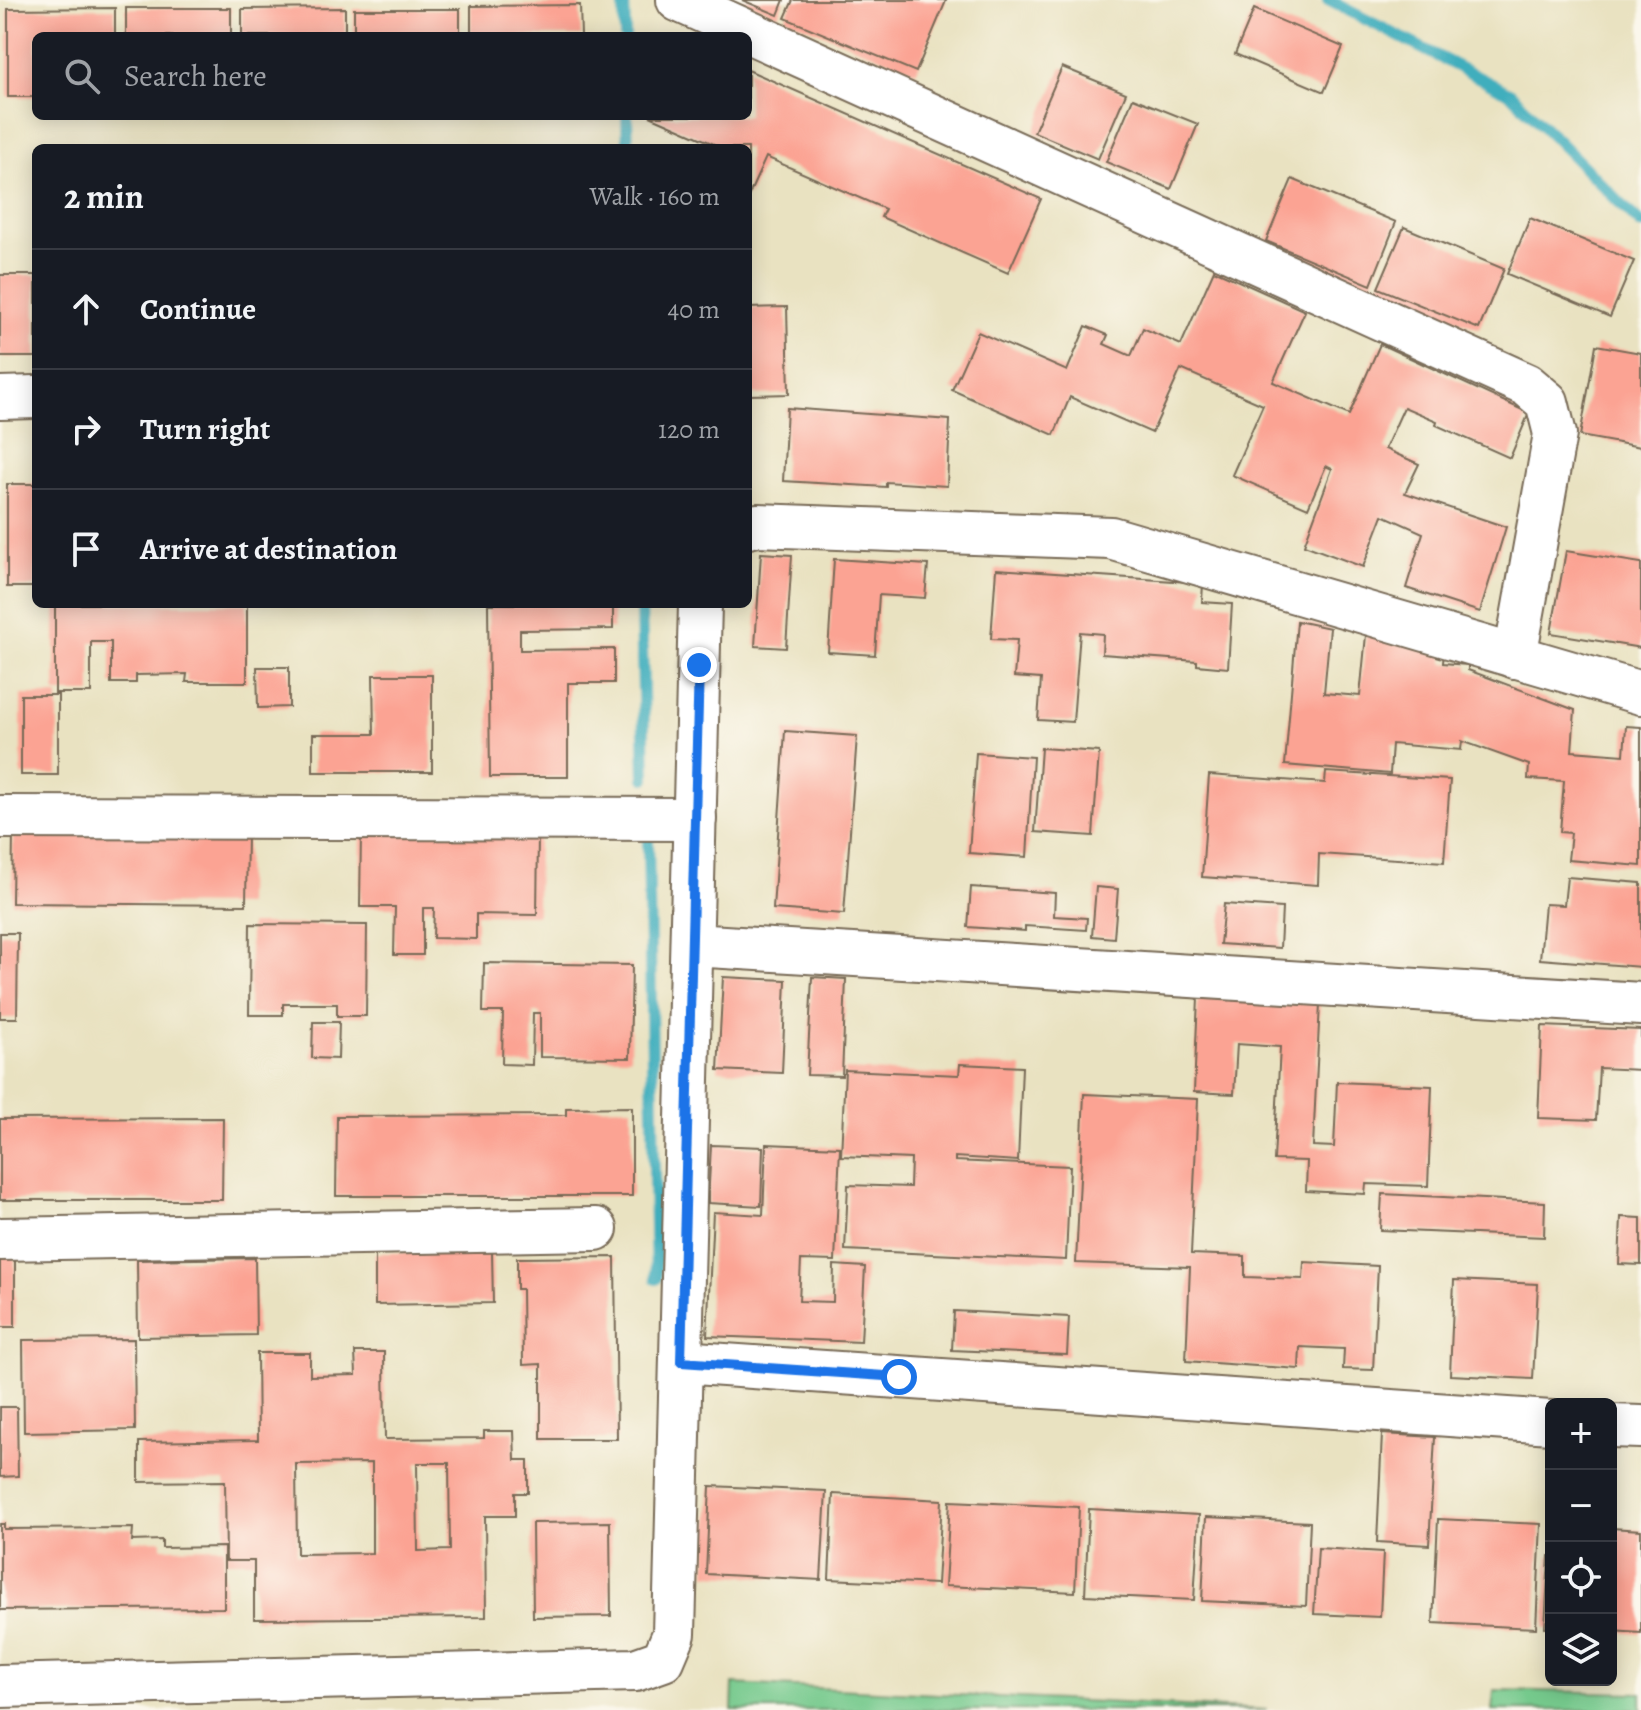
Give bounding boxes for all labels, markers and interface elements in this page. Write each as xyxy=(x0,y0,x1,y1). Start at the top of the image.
search box xyxy=(32,32,752,120)
icon: search xyxy=(60,54,104,98)
text: Search here xyxy=(124,56,267,96)
text: 2 min xyxy=(64,173,144,220)
text: Walk · 160 m xyxy=(589,179,720,214)
icon: ahead xyxy=(64,287,108,331)
text: Continue xyxy=(140,289,256,329)
text: 40 m xyxy=(668,292,720,327)
icon: right xyxy=(64,407,108,451)
text: Turn right xyxy=(140,409,270,449)
text: 120 m xyxy=(658,412,720,447)
icon: arrive xyxy=(64,527,108,571)
text: Arrive at destination xyxy=(140,529,397,569)
route end xyxy=(681,647,717,683)
route start xyxy=(881,1359,917,1395)
map controls xyxy=(1545,1398,1617,1686)
button: + xyxy=(1545,1398,1617,1470)
button: − xyxy=(1545,1470,1617,1542)
button: locate xyxy=(1545,1542,1617,1614)
button: layers xyxy=(1545,1614,1617,1686)

